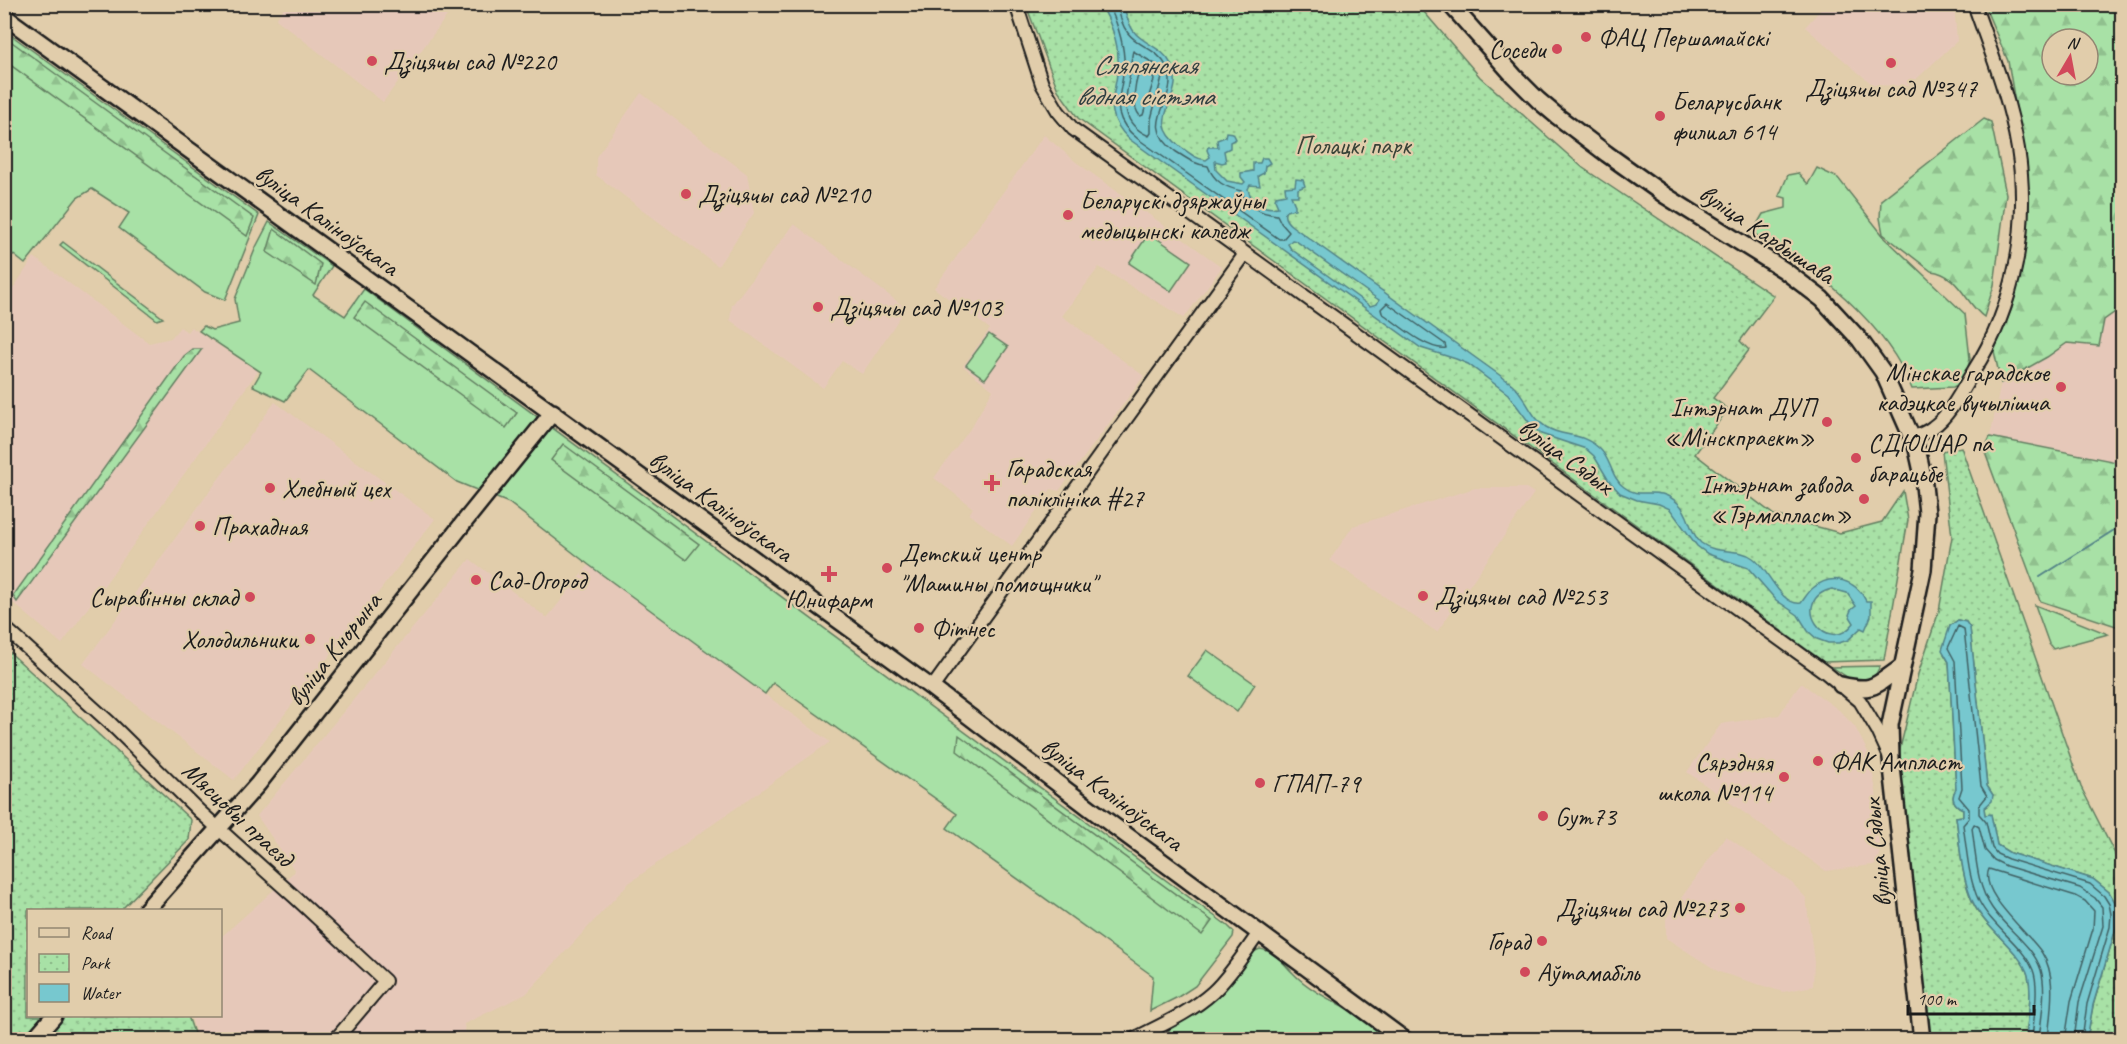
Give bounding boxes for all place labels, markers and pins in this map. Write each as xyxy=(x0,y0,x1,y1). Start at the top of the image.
place label: ФАЦ Першамайскі xyxy=(1598,21,1772,54)
marker: ФАЦ Першамайскі xyxy=(1579,30,1593,44)
place label: Соседи xyxy=(1489,33,1548,66)
marker: Соседи xyxy=(1550,42,1564,56)
place label: Дзіцячы сад №220 xyxy=(384,45,558,79)
marker: Дзіцячы сад №220 xyxy=(365,54,379,68)
marker: Дзіцячы сад №347 xyxy=(1884,56,1898,70)
place label: Дзіцячы сад №347 xyxy=(1805,72,1978,106)
place label: Беларусбанк филиал 614 xyxy=(1672,85,1782,148)
marker: Беларусбанк филиал 614 xyxy=(1653,109,1667,123)
place label: Дзіцячы сад №210 xyxy=(698,178,872,212)
place label: Беларускі дзяржаўны медыцынскі каледж xyxy=(1080,184,1267,247)
marker: Дзіцячы сад №210 xyxy=(679,187,693,201)
marker: Беларускі дзяржаўны медыцынскі каледж xyxy=(1061,208,1075,222)
place label: Дзіцячы сад №103 xyxy=(830,291,1004,325)
marker: Дзіцячы сад №103 xyxy=(811,300,825,314)
place label: Мінскае гарадское кадэцкае вучылішча xyxy=(1877,356,2051,419)
marker: Мінскае гарадское кадэцкае вучылішча xyxy=(2054,380,2068,394)
place label: Інтэрнат ДУП «Мінскпраект» xyxy=(1664,391,1819,454)
marker: Інтэрнат ДУП «Мінскпраект» xyxy=(1820,415,1834,429)
place label: СДЮШАР па барацьбе xyxy=(1868,427,1994,490)
marker: СДЮШАР па барацьбе xyxy=(1849,451,1863,465)
place label: Гарадская паліклініка #27 xyxy=(1006,452,1145,515)
place label: Інтэрнат завода «Тэрмапласт» xyxy=(1700,468,1854,531)
place label: Хлебный цех xyxy=(282,472,392,505)
marker: Гарадская паліклініка #27 xyxy=(983,474,1001,492)
marker: Хлебный цех xyxy=(263,481,277,495)
marker: Інтэрнат завода «Тэрмапласт» xyxy=(1857,492,1871,506)
place label: Прахадная xyxy=(212,510,309,543)
marker: Прахадная xyxy=(193,519,207,533)
place label: Детский центр "Машины помощники" xyxy=(899,537,1101,600)
marker: Детский центр "Машины помощники" xyxy=(880,561,894,575)
place label: Сад-Огород xyxy=(488,564,588,597)
marker: Юнифарм xyxy=(822,567,836,581)
marker: Сад-Огород xyxy=(469,573,483,587)
place label: Дзіцячы сад №253 xyxy=(1435,580,1609,614)
place label: Сыравінны склад xyxy=(89,581,241,614)
place label: Юнифарм xyxy=(786,583,874,616)
marker: Дзіцячы сад №253 xyxy=(1416,589,1430,603)
marker: Сыравінны склад xyxy=(243,590,257,604)
place label: Фітнес xyxy=(931,612,996,645)
marker: Фітнес xyxy=(912,621,926,635)
place label: Холодильники xyxy=(182,623,299,656)
marker: Холодильники xyxy=(303,632,317,646)
place label: ФАК Ампласт xyxy=(1830,745,1964,778)
place label: Сярэдняя школа №114 xyxy=(1657,746,1774,809)
marker: ФАК Ампласт xyxy=(1811,754,1825,768)
place label: ГПАП-79 xyxy=(1272,767,1363,800)
marker: Сярэдняя школа №114 xyxy=(1777,770,1791,784)
marker: ГПАП-79 xyxy=(1253,776,1267,790)
place label: Gym73 xyxy=(1555,800,1618,833)
marker: Gym73 xyxy=(1536,809,1550,823)
place label: Дзіцячы сад №273 xyxy=(1556,892,1730,926)
marker: Дзіцячы сад №273 xyxy=(1733,901,1747,915)
place label: Горад xyxy=(1487,925,1533,958)
marker: Горад xyxy=(1535,934,1549,948)
place label: Аўтамабіль xyxy=(1537,956,1641,989)
marker: Аўтамабіль xyxy=(1518,965,1532,979)

